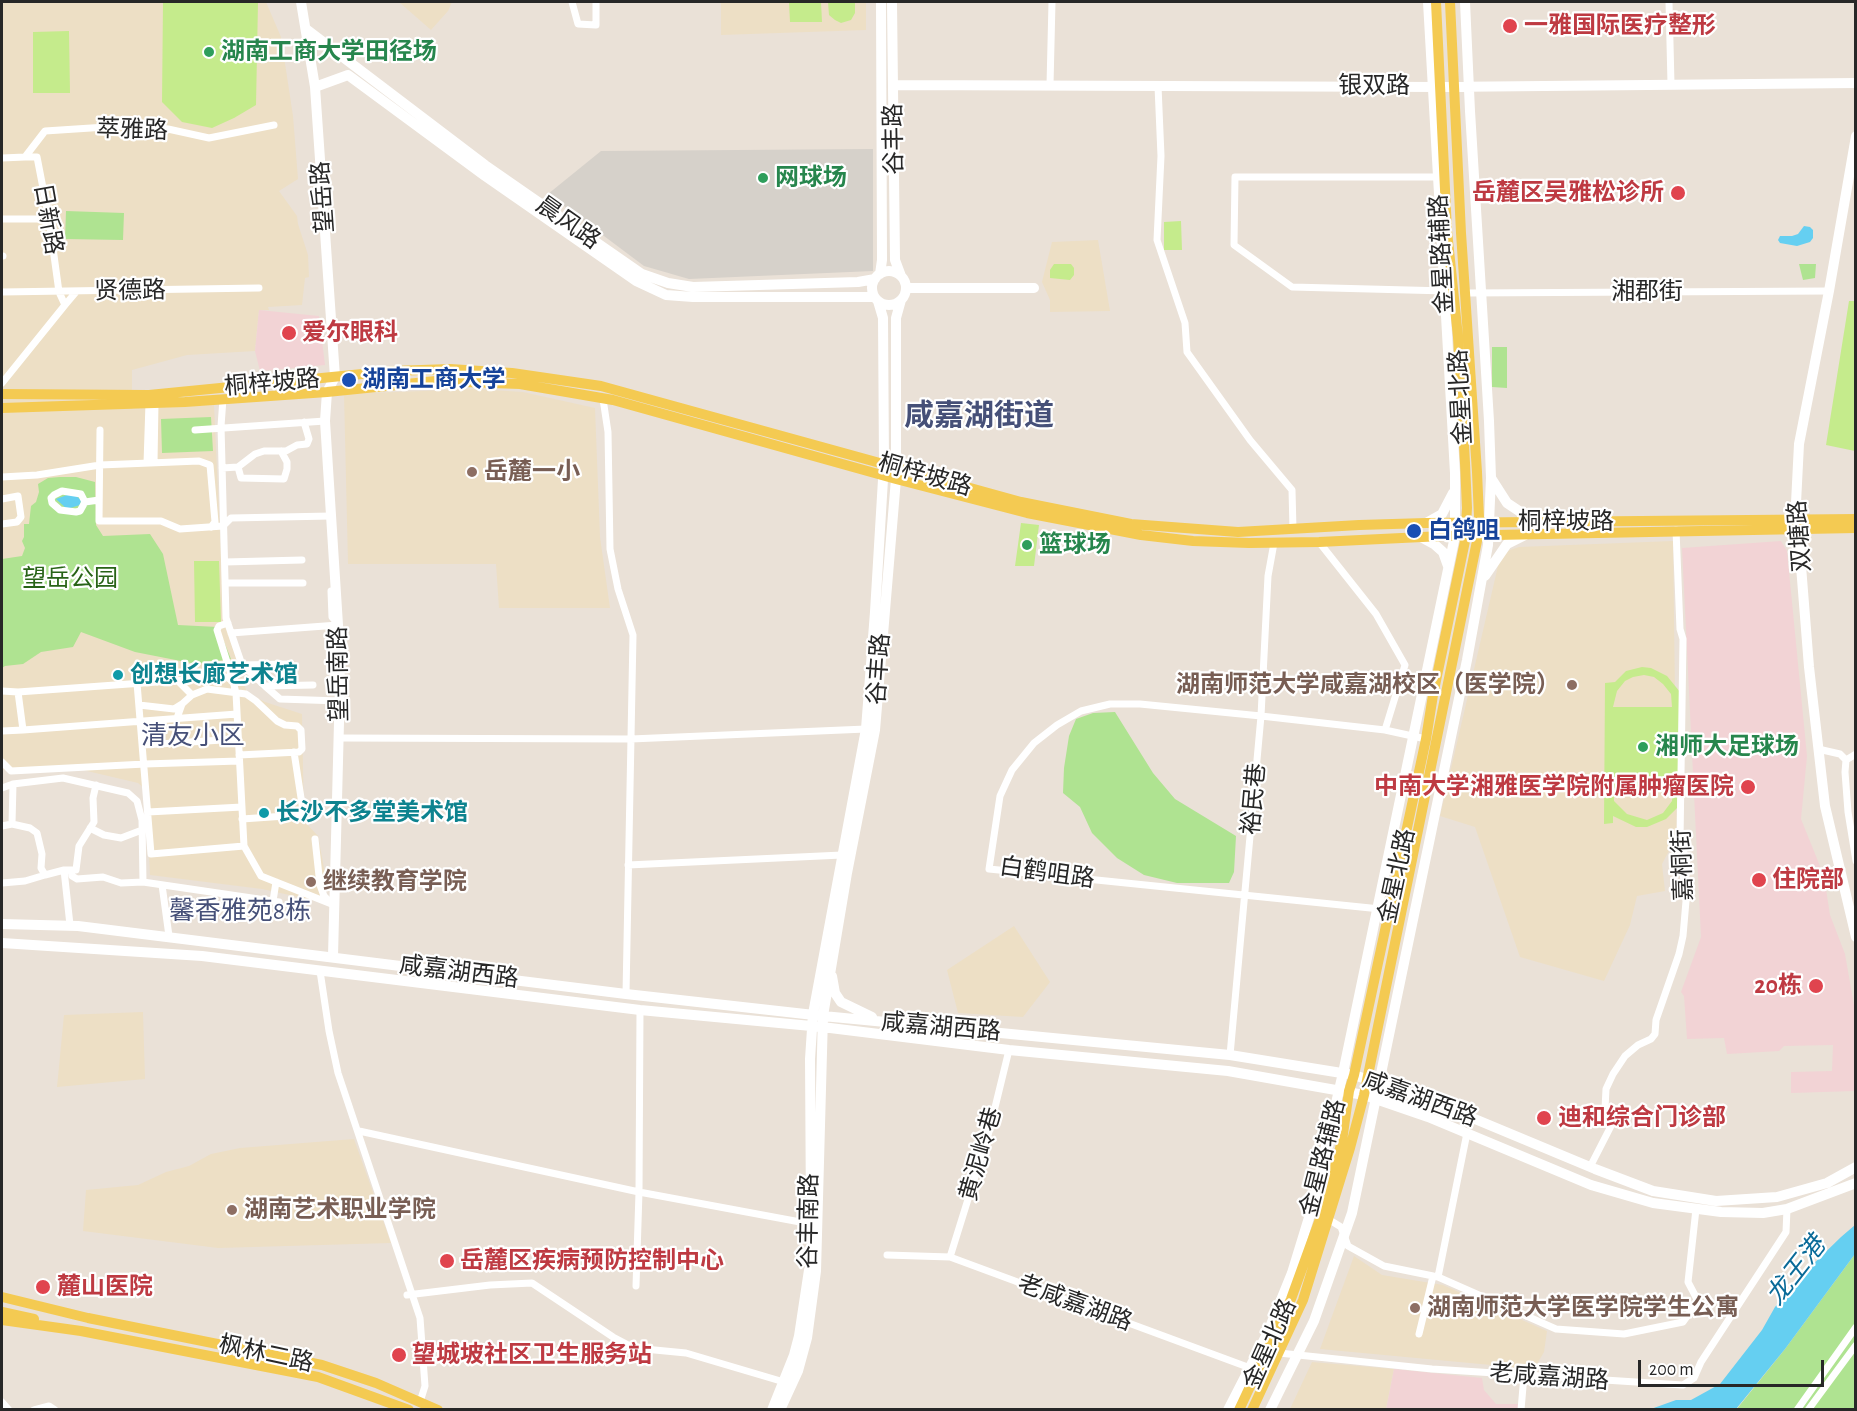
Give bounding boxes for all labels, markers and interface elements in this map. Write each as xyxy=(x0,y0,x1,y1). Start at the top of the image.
place label: 一雅国际医疗整形 xyxy=(1524,12,1716,40)
marker: 一雅国际医疗整形 xyxy=(1501,17,1519,35)
place label: 湖南工商大学田径场 xyxy=(221,38,437,66)
marker: 湖南工商大学田径场 xyxy=(202,45,216,59)
street label: 银双路 xyxy=(1338,72,1410,100)
street label: 谷丰路 xyxy=(879,103,909,175)
street label: 萃雅路 xyxy=(96,114,168,146)
street label: 望岳路 xyxy=(306,160,340,234)
place label: 网球场 xyxy=(775,164,847,192)
marker: 网球场 xyxy=(756,171,770,185)
place label: 岳麓区吴雅松诊所 xyxy=(1472,179,1664,207)
street label: 日新路 xyxy=(28,181,68,257)
marker: 岳麓区吴雅松诊所 xyxy=(1669,184,1687,202)
street label: 晨风路 xyxy=(530,191,606,255)
street label: 金星路辅路 xyxy=(1424,193,1460,315)
street label: 贤德路 xyxy=(94,276,166,306)
street label: 湘郡街 xyxy=(1611,278,1683,306)
place label: 爱尔眼科 xyxy=(302,319,398,347)
marker: 爱尔眼科 xyxy=(280,324,298,342)
street label: 金星北路 xyxy=(1444,348,1478,446)
street label: 桐梓坡路 xyxy=(223,364,321,402)
place label: 湖南工商大学 xyxy=(362,366,506,394)
marker: 湖南工商大学 xyxy=(340,371,358,389)
district label: 咸嘉湖街道 xyxy=(904,398,1054,434)
street label: 桐梓坡路 xyxy=(875,448,975,502)
place label: 岳麓一小 xyxy=(484,458,580,486)
marker: 岳麓一小 xyxy=(465,465,479,479)
street label: 双塘路 xyxy=(1783,499,1817,573)
street label: 桐梓坡路 xyxy=(1518,508,1614,536)
place label: 白鸽咀 xyxy=(1428,517,1500,545)
marker: 白鸽咀 xyxy=(1405,522,1423,540)
place label: 篮球场 xyxy=(1039,531,1111,559)
marker: 篮球场 xyxy=(1020,538,1034,552)
park label: 望岳公园 xyxy=(22,565,118,593)
street label: 望岳南路 xyxy=(324,626,354,722)
street label: 谷丰路 xyxy=(862,632,896,706)
place label: 创想长廊艺术馆 xyxy=(130,661,298,689)
marker: 创想长廊艺术馆 xyxy=(111,668,125,682)
place label: 湖南师范大学咸嘉湖校区（医学院） xyxy=(1176,671,1560,699)
marker: 湖南师范大学咸嘉湖校区（医学院） xyxy=(1565,678,1579,692)
district label: 清友小区 xyxy=(141,720,245,752)
place label: 湘师大足球场 xyxy=(1655,733,1799,761)
marker: 湘师大足球场 xyxy=(1636,740,1650,754)
street label: 裕民巷 xyxy=(1237,762,1271,836)
place label: 中南大学湘雅医学院附属肿瘤医院 xyxy=(1374,773,1734,801)
marker: 中南大学湘雅医学院附属肿瘤医院 xyxy=(1739,778,1757,796)
place label: 长沙不多堂美术馆 xyxy=(276,799,468,827)
marker: 长沙不多堂美术馆 xyxy=(257,806,271,820)
street label: 金星北路 xyxy=(1373,826,1421,926)
street label: 嘉桐街 xyxy=(1667,829,1699,901)
street label: 白鹤咀路 xyxy=(997,852,1097,894)
place label: 住院部 xyxy=(1772,866,1844,894)
place label: 继续教育学院 xyxy=(323,868,467,896)
marker: 住院部 xyxy=(1750,871,1768,889)
marker: 继续教育学院 xyxy=(304,875,318,889)
district label: 馨香雅苑8栋 xyxy=(169,895,311,927)
street label: 咸嘉湖西路 xyxy=(398,950,520,994)
place label: 20栋 xyxy=(1754,972,1802,1000)
marker: 20栋 xyxy=(1807,977,1825,995)
street label: 咸嘉湖西路 xyxy=(880,1007,1002,1047)
street label: 咸嘉湖西路 xyxy=(1359,1065,1481,1133)
street label: 金星路辅路 xyxy=(1295,1096,1351,1220)
street label: 黄泥岭巷 xyxy=(954,1104,1008,1204)
place label: 迪和综合门诊部 xyxy=(1558,1104,1726,1132)
marker: 迪和综合门诊部 xyxy=(1535,1109,1553,1127)
street label: 谷丰南路 xyxy=(794,1173,824,1269)
place label: 湖南艺术职业学院 xyxy=(244,1196,436,1224)
marker: 湖南艺术职业学院 xyxy=(225,1203,239,1217)
water label: 龙王港 xyxy=(1760,1231,1832,1311)
place label: 岳麓区疾病预防控制中心 xyxy=(460,1247,724,1275)
marker: 岳麓区疾病预防控制中心 xyxy=(438,1252,456,1270)
street label: 老咸嘉湖路 xyxy=(1014,1269,1136,1337)
place label: 麓山医院 xyxy=(57,1273,153,1301)
marker: 麓山医院 xyxy=(34,1278,52,1296)
street label: 金星北路 xyxy=(1237,1294,1303,1394)
place label: 湖南师范大学医学院学生公寓 xyxy=(1427,1294,1739,1322)
marker: 湖南师范大学医学院学生公寓 xyxy=(1408,1301,1422,1315)
street label: 枫林二路 xyxy=(216,1330,316,1378)
place label: 望城坡社区卫生服务站 xyxy=(412,1341,652,1369)
marker: 望城坡社区卫生服务站 xyxy=(390,1346,408,1364)
scale bar xyxy=(1641,1348,1827,1386)
street label: 老咸嘉湖路 xyxy=(1488,1358,1610,1396)
text: 200 m xyxy=(1649,1361,1694,1379)

